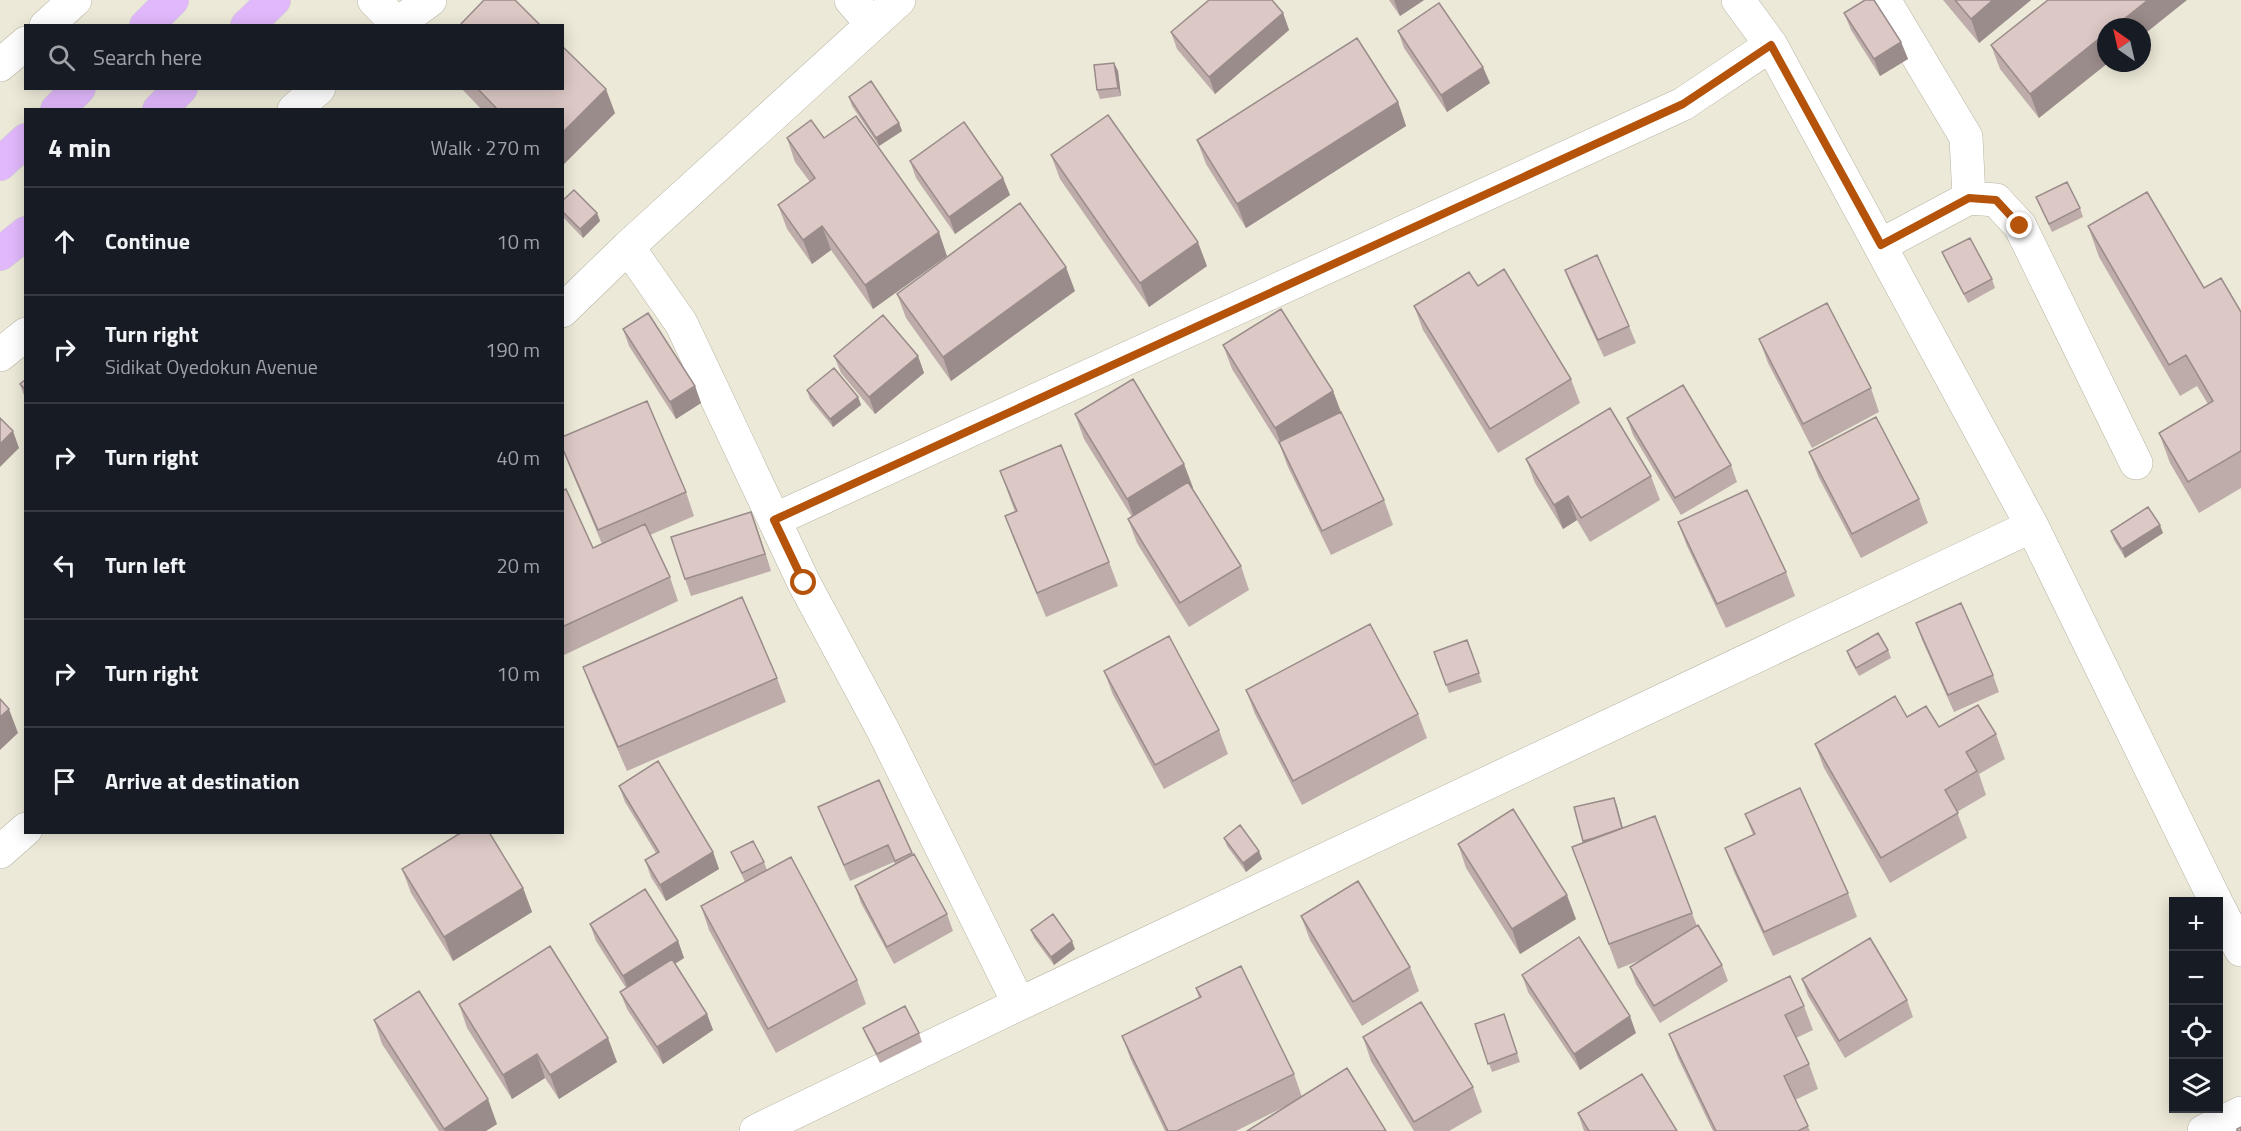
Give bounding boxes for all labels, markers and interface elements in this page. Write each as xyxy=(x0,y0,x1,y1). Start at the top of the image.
north arrow xyxy=(2097,18,2151,72)
search box xyxy=(24,24,564,90)
text: Search here xyxy=(93,40,202,74)
icon: search xyxy=(45,41,78,74)
text: 4 min xyxy=(48,128,111,167)
text: Walk · 270 m xyxy=(431,132,540,163)
route end xyxy=(2006,212,2032,238)
text: Continue xyxy=(105,224,190,258)
icon: ahead xyxy=(48,225,81,258)
text: 10 m xyxy=(496,226,540,257)
text: Turn right xyxy=(105,317,199,351)
icon: right xyxy=(48,333,81,366)
text: 190 m xyxy=(485,334,540,365)
text: Sidikat Oyedokun Avenue xyxy=(105,351,318,382)
text: Turn right xyxy=(105,440,199,474)
icon: right xyxy=(48,441,81,474)
text: 40 m xyxy=(496,442,540,473)
text: Turn left xyxy=(105,548,186,582)
icon: left xyxy=(48,549,81,582)
text: 20 m xyxy=(496,550,540,581)
route start xyxy=(790,569,816,595)
text: Turn right xyxy=(105,656,199,690)
icon: right xyxy=(48,657,81,690)
text: 10 m xyxy=(496,658,540,689)
text: Arrive at destination xyxy=(105,764,300,798)
icon: arrive xyxy=(48,765,81,798)
map controls xyxy=(2169,897,2223,1113)
button: + xyxy=(2169,897,2223,951)
button: − xyxy=(2169,951,2223,1005)
button: locate xyxy=(2169,1005,2223,1059)
button: layers xyxy=(2169,1059,2223,1113)

